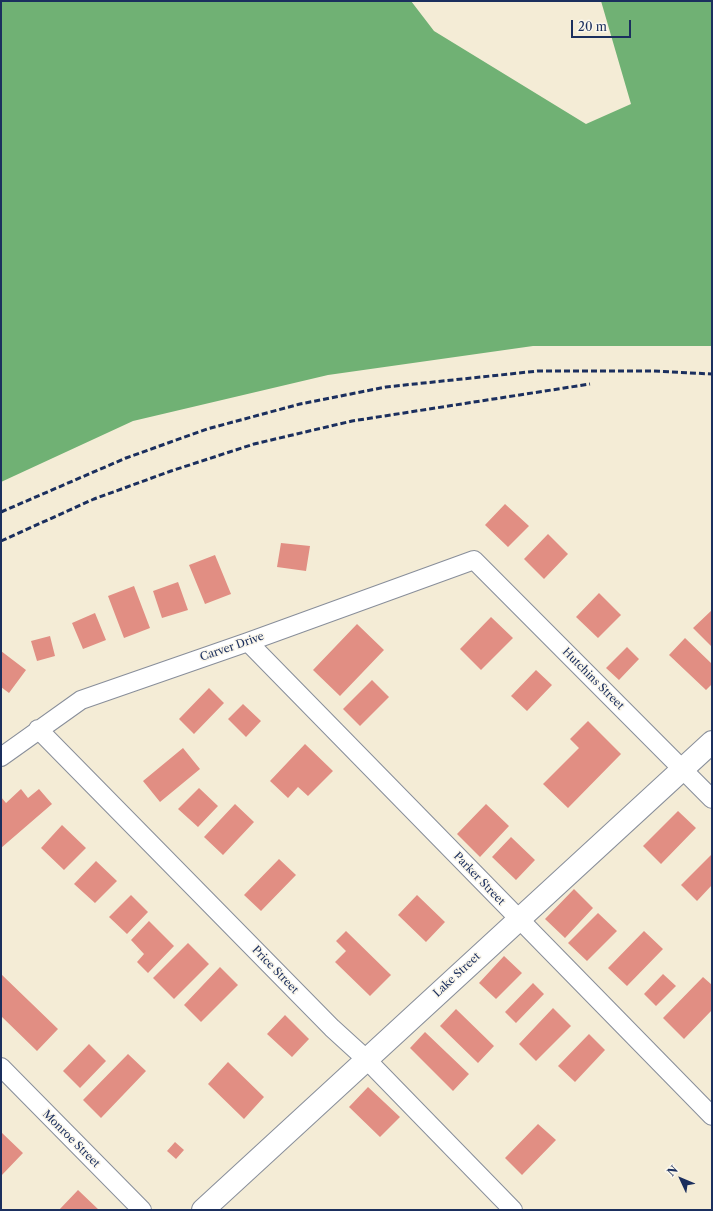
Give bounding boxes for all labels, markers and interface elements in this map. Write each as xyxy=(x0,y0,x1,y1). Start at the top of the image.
scale bar xyxy=(573,12,633,38)
text: 20 m xyxy=(578,19,607,34)
street label: Carver Drive xyxy=(198,630,266,664)
street label: Hutchins Street xyxy=(559,645,627,713)
street label: Parker Street xyxy=(451,850,507,908)
street label: Price Street xyxy=(249,943,301,997)
street label: Lake Street xyxy=(431,950,483,1000)
street label: Monroe Street xyxy=(39,1107,103,1171)
north arrow xyxy=(661,1159,701,1199)
text: N xyxy=(664,1162,681,1179)

